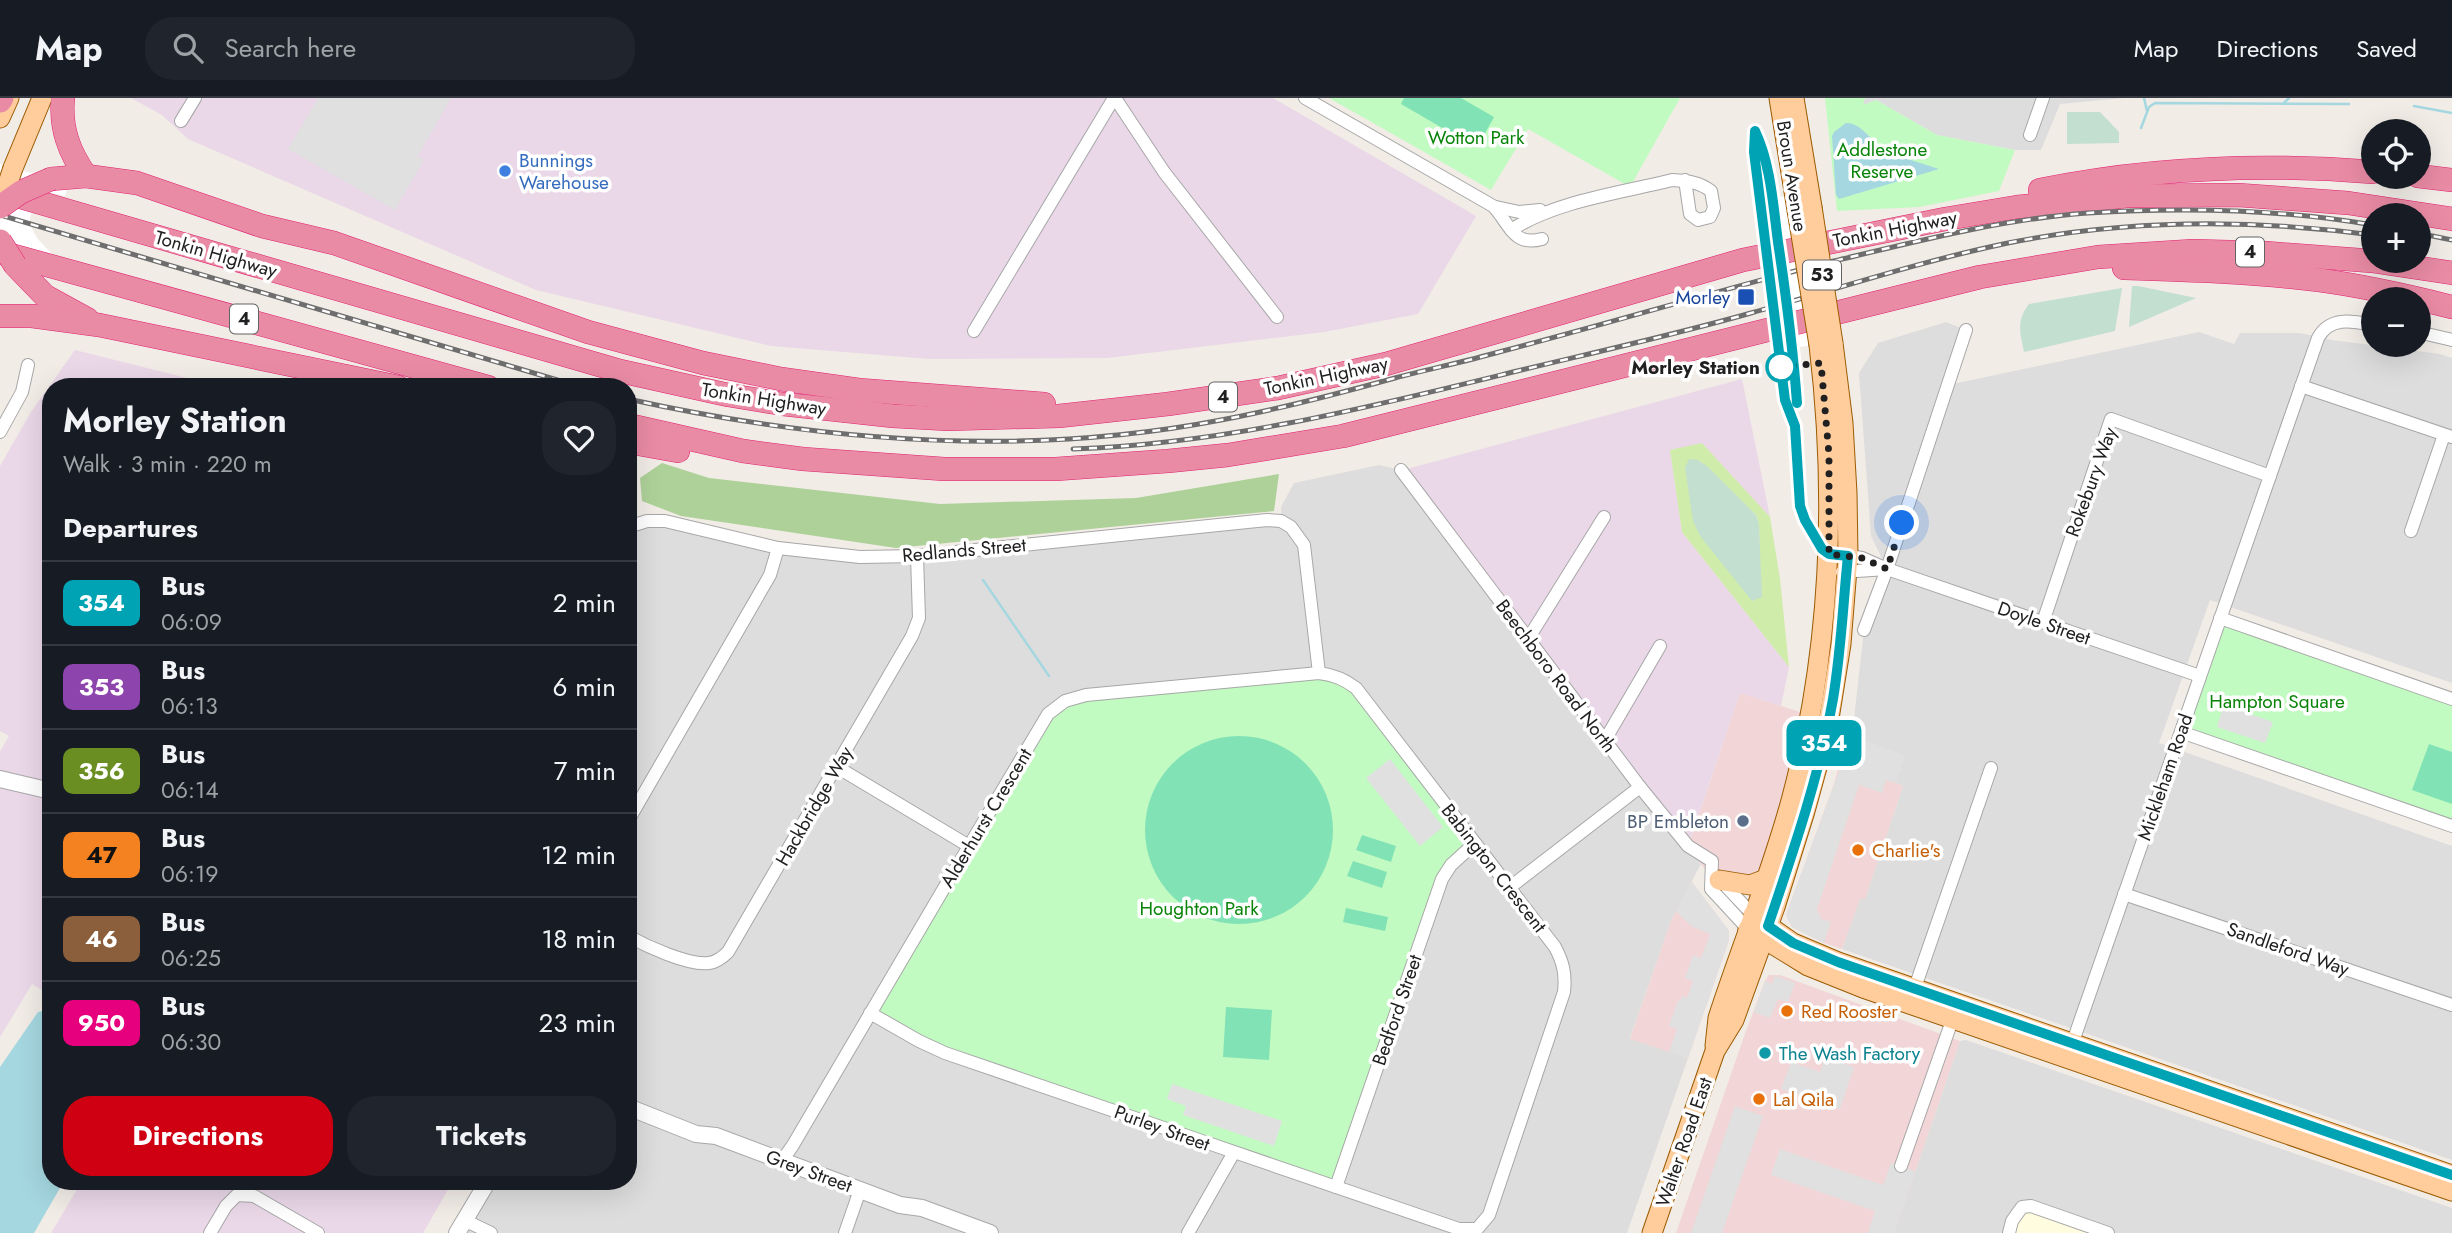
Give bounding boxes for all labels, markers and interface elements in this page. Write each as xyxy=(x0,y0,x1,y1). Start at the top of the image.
search box xyxy=(145,17,635,80)
text: Map xyxy=(35,25,103,72)
icon: search xyxy=(169,29,207,67)
text: Search here xyxy=(225,29,356,67)
text: Map xyxy=(2134,31,2179,66)
text: Directions xyxy=(2217,31,2318,66)
text: Saved xyxy=(2356,31,2417,66)
street label: Broun Avenue xyxy=(1770,119,1814,234)
map controls xyxy=(2361,119,2431,357)
button: locate xyxy=(2361,119,2431,189)
park label: Wotton Park xyxy=(1428,124,1525,151)
park label: Addlestone Reserve xyxy=(1837,136,1928,185)
place label: Bunnings Warehouse xyxy=(519,147,609,196)
marker: Bunnings Warehouse xyxy=(497,163,513,179)
button: + xyxy=(2361,203,2431,273)
street label: Tonkin Highway xyxy=(1831,204,1960,254)
street label: Tonkin Highway xyxy=(152,224,281,284)
road number: 4 xyxy=(2236,238,2264,266)
road number: 53 xyxy=(1803,260,1841,290)
place label: Morley xyxy=(1675,284,1731,311)
marker: Morley xyxy=(1736,287,1756,307)
button: − xyxy=(2361,287,2431,357)
road number: 4 xyxy=(230,304,258,334)
street label: Tonkin Highway xyxy=(1262,350,1391,402)
marker: Morley Station xyxy=(1766,352,1796,382)
place label: Morley Station xyxy=(1631,354,1760,381)
street label: Tonkin Highway xyxy=(700,376,829,422)
road number: 4 xyxy=(1209,382,1237,412)
text: Morley Station xyxy=(63,397,287,444)
button: heart xyxy=(542,401,616,475)
street label: Rokebury Way xyxy=(2059,423,2124,541)
text: Walk · 3 min · 220 m xyxy=(63,447,272,481)
your location xyxy=(1884,505,1919,540)
text: Departures xyxy=(63,509,198,547)
street label: Redlands Street xyxy=(901,531,1028,569)
text: Bus xyxy=(161,567,205,605)
text: 2 min xyxy=(553,584,616,622)
text: 354 xyxy=(78,585,125,620)
street label: Beechboro Road North xyxy=(1489,594,1623,758)
street label: Doyle Street xyxy=(1994,595,2094,652)
text: 06:09 xyxy=(161,605,222,639)
text: Bus xyxy=(161,651,205,689)
text: 6 min xyxy=(553,668,616,706)
text: 353 xyxy=(79,669,124,704)
park label: Hampton Square xyxy=(2209,688,2345,715)
text: 06:13 xyxy=(161,689,218,723)
street label: Mickleham Road xyxy=(2131,710,2199,844)
line badge: 354 xyxy=(1784,720,1864,766)
text: 354 xyxy=(1800,725,1848,760)
text: Bus xyxy=(161,735,205,773)
street label: Hackbridge Way xyxy=(769,741,859,871)
street label: Alderhurst Crescent xyxy=(934,743,1039,893)
text: 7 min xyxy=(554,752,616,790)
text: 356 xyxy=(78,753,125,788)
text: 06:14 xyxy=(161,773,219,807)
street label: Babington Crescent xyxy=(1435,798,1553,939)
place label: BP Embleton xyxy=(1627,808,1729,835)
marker: BP Embleton xyxy=(1735,813,1751,829)
text: Bus xyxy=(161,819,205,857)
text: 12 min xyxy=(541,836,616,874)
text: 47 xyxy=(86,837,117,872)
place label: Charlie's xyxy=(1872,837,1941,864)
marker: Charlie's xyxy=(1850,842,1866,858)
text: 06:19 xyxy=(161,857,219,891)
park label: Houghton Park xyxy=(1139,895,1259,922)
text: Bus xyxy=(161,903,205,941)
street label: Sandleford Way xyxy=(2223,915,2353,983)
text: 18 min xyxy=(542,920,616,958)
text: 46 xyxy=(85,921,118,956)
text: 06:25 xyxy=(161,941,221,975)
street label: Bedford Street xyxy=(1365,951,1429,1069)
text: Bus xyxy=(161,987,205,1025)
place label: Red Rooster xyxy=(1801,998,1898,1025)
marker: Red Rooster xyxy=(1779,1003,1795,1019)
text: 23 min xyxy=(539,1004,616,1042)
text: 950 xyxy=(78,1005,125,1040)
text: 06:30 xyxy=(161,1025,221,1059)
place label: The Wash Factory xyxy=(1779,1040,1921,1067)
marker: The Wash Factory xyxy=(1757,1045,1773,1061)
street label: Walter Road East xyxy=(1649,1073,1719,1210)
place label: Lal Qila xyxy=(1773,1086,1834,1113)
marker: Lal Qila xyxy=(1751,1091,1767,1107)
button: Directions xyxy=(63,1096,333,1176)
button: Tickets xyxy=(347,1096,616,1176)
street label: Purley Street xyxy=(1110,1098,1214,1158)
street label: Grey Street xyxy=(762,1143,856,1199)

